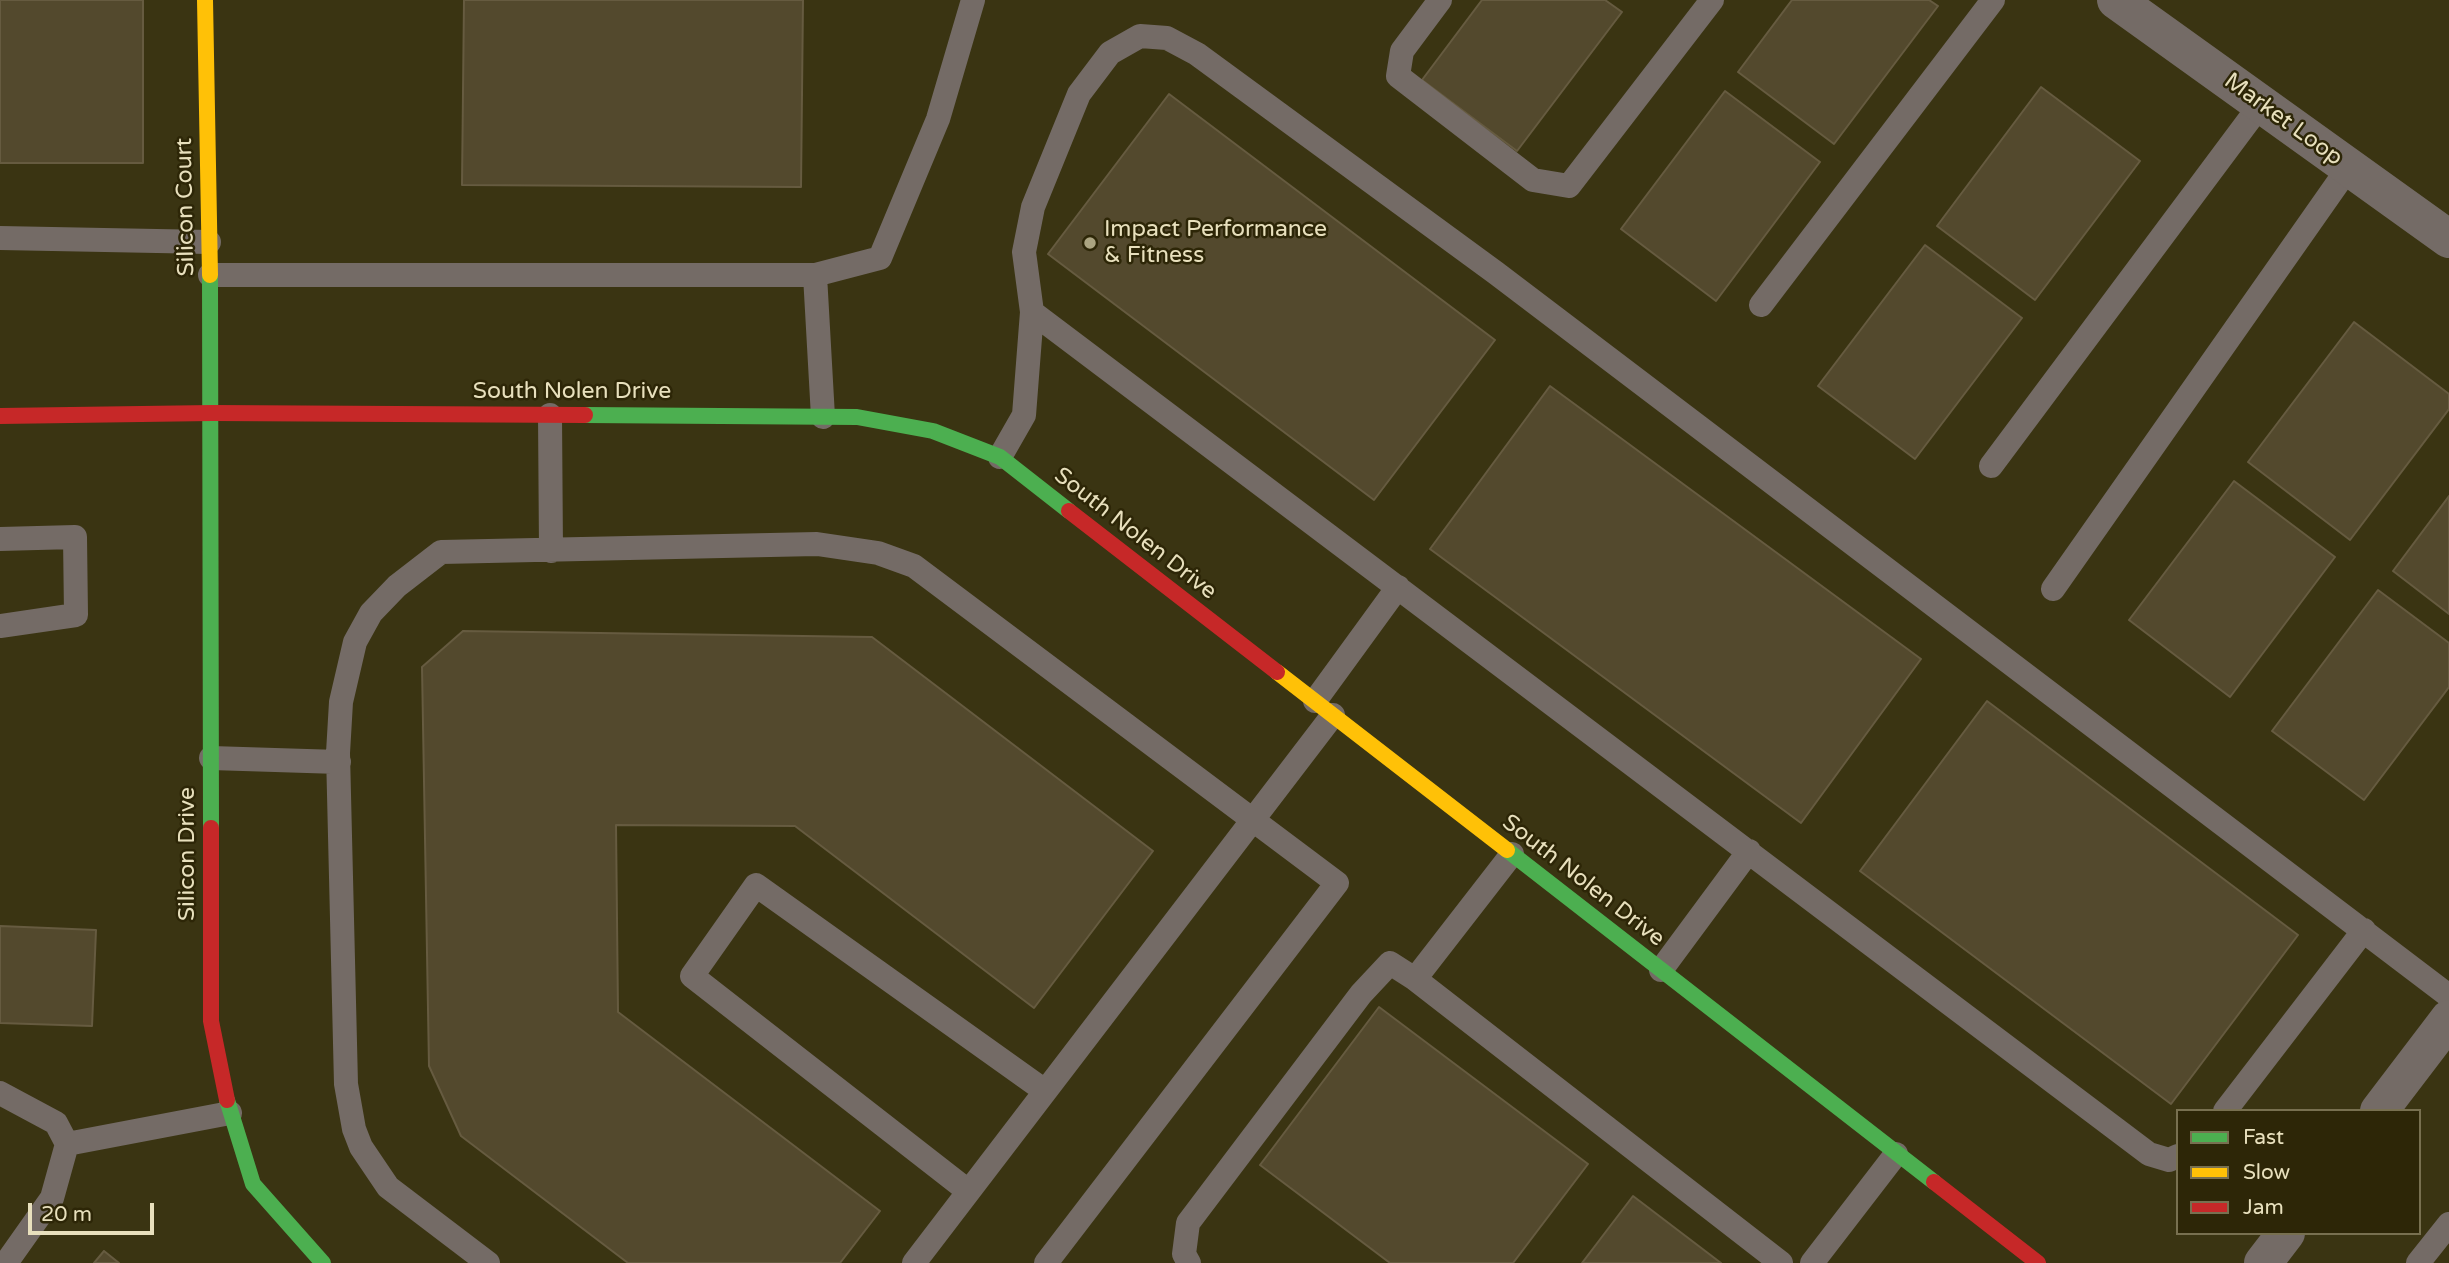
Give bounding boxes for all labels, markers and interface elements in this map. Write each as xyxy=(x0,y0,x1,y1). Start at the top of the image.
street label: Market Loop xyxy=(2218,68,2348,172)
street label: Silicon Court xyxy=(171,138,201,276)
place label: Impact Performance & Fitness xyxy=(1104,216,1327,270)
marker: Impact Performance & Fitness xyxy=(1082,235,1098,251)
street label: South Nolen Drive xyxy=(473,378,671,406)
street label: South Nolen Drive xyxy=(1048,462,1222,606)
street label: Silicon Drive xyxy=(174,787,202,921)
street label: South Nolen Drive xyxy=(1496,809,1670,953)
legend xyxy=(2176,1109,2421,1235)
text: Fast xyxy=(2243,1125,2284,1150)
text: Slow xyxy=(2243,1160,2290,1185)
scale bar xyxy=(32,1190,158,1234)
text: Jam xyxy=(2243,1195,2284,1220)
text: 20 m xyxy=(41,1202,92,1227)

